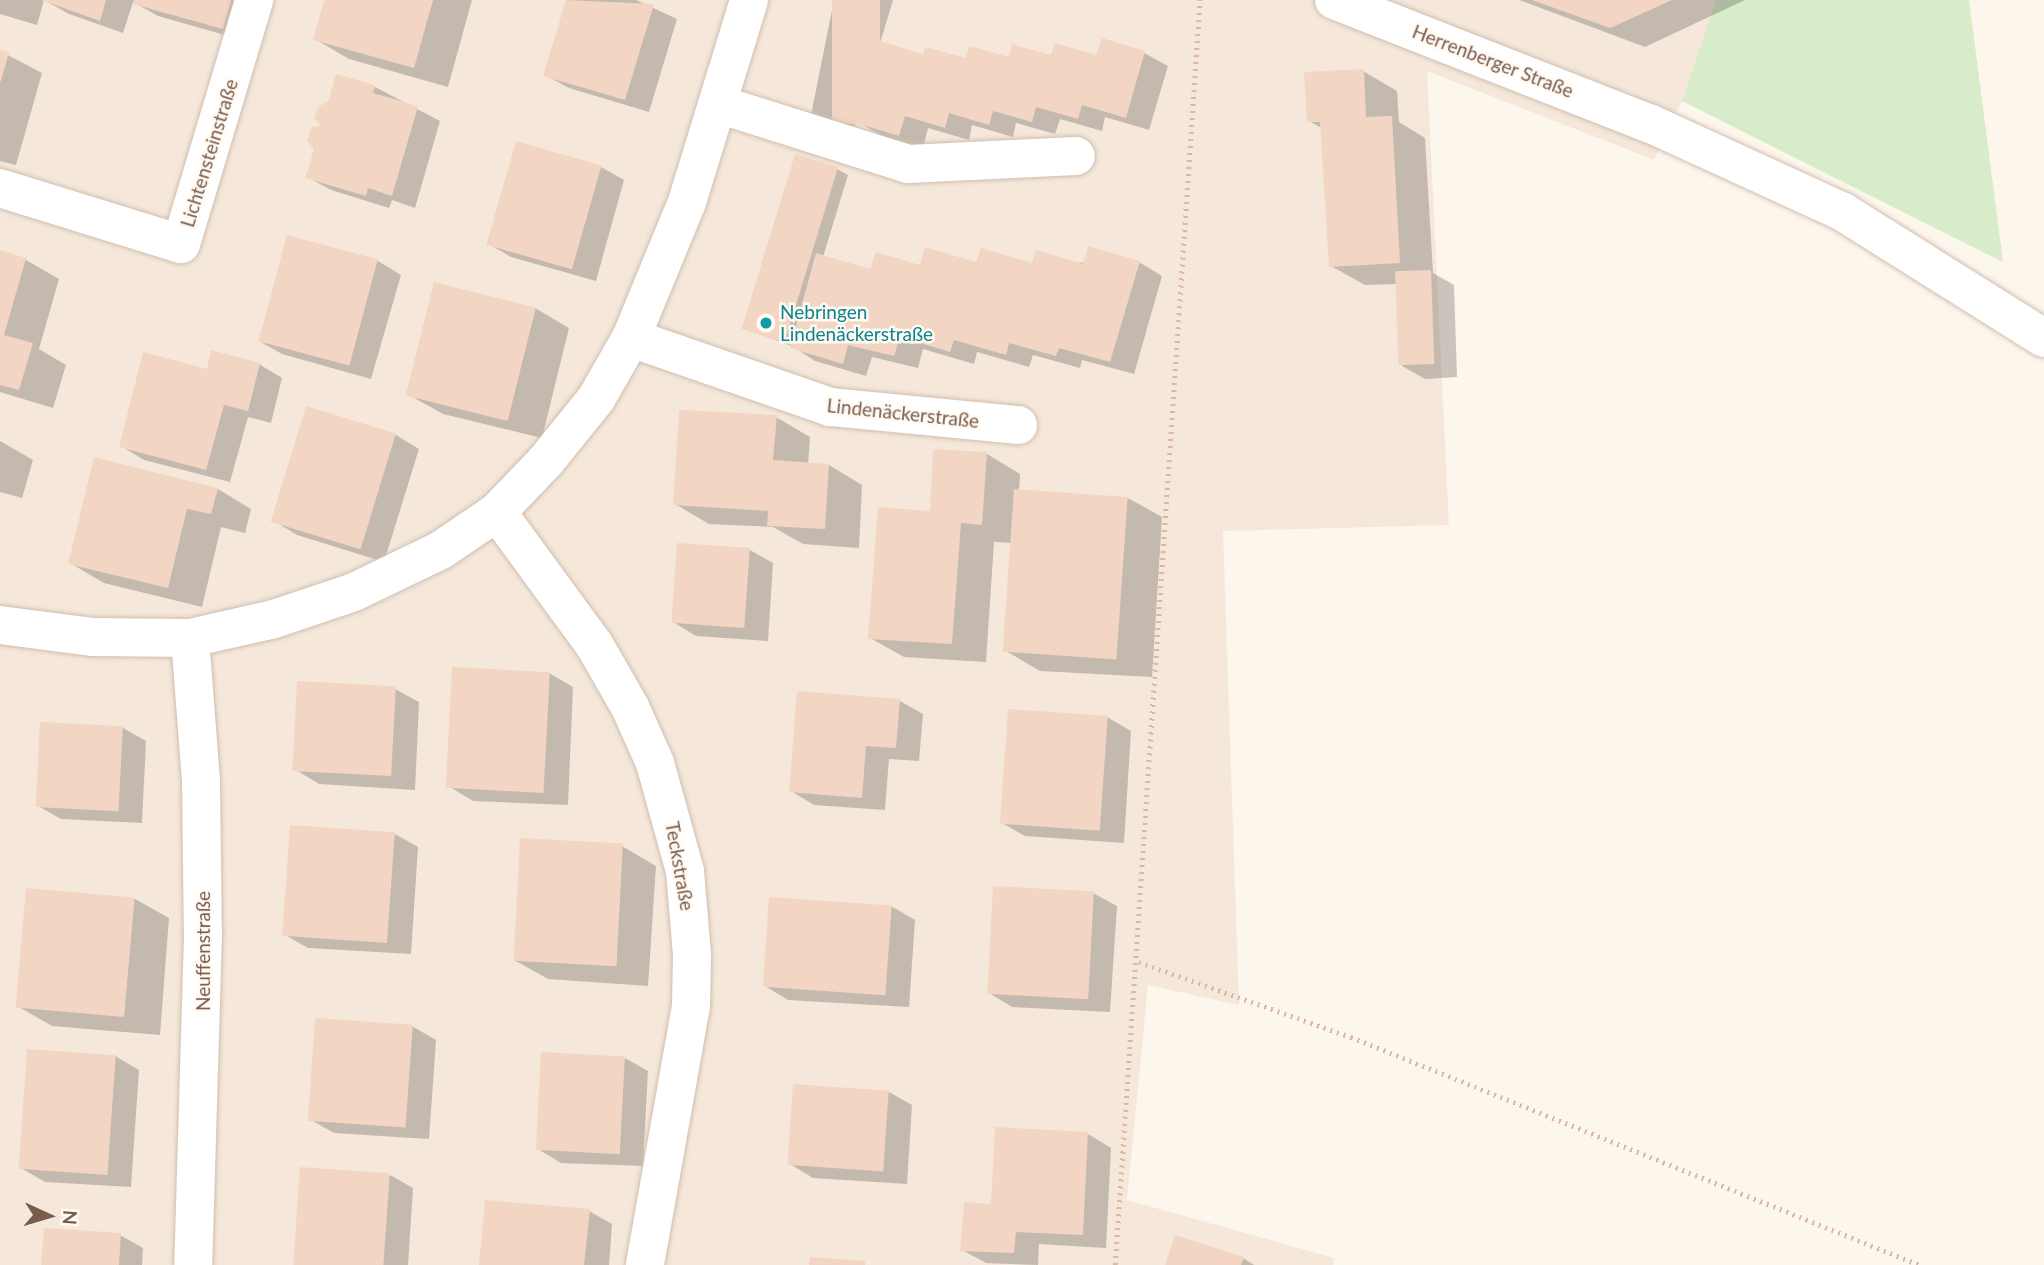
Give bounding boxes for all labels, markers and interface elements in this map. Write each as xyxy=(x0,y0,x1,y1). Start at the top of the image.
street label: Herrenberger Straße xyxy=(1409,20,1577,102)
street label: Lichtensteinstraße xyxy=(176,76,242,230)
place label: Nebringen Lindenäckerstraße xyxy=(780,301,933,345)
marker: Nebringen Lindenäckerstraße xyxy=(758,315,774,331)
street label: Lindenäckerstraße xyxy=(826,394,980,432)
street label: Teckstraße xyxy=(661,820,699,912)
street label: Neuffenstraße xyxy=(192,891,214,1011)
north arrow xyxy=(14,1181,84,1251)
text: N xyxy=(58,1209,82,1226)

